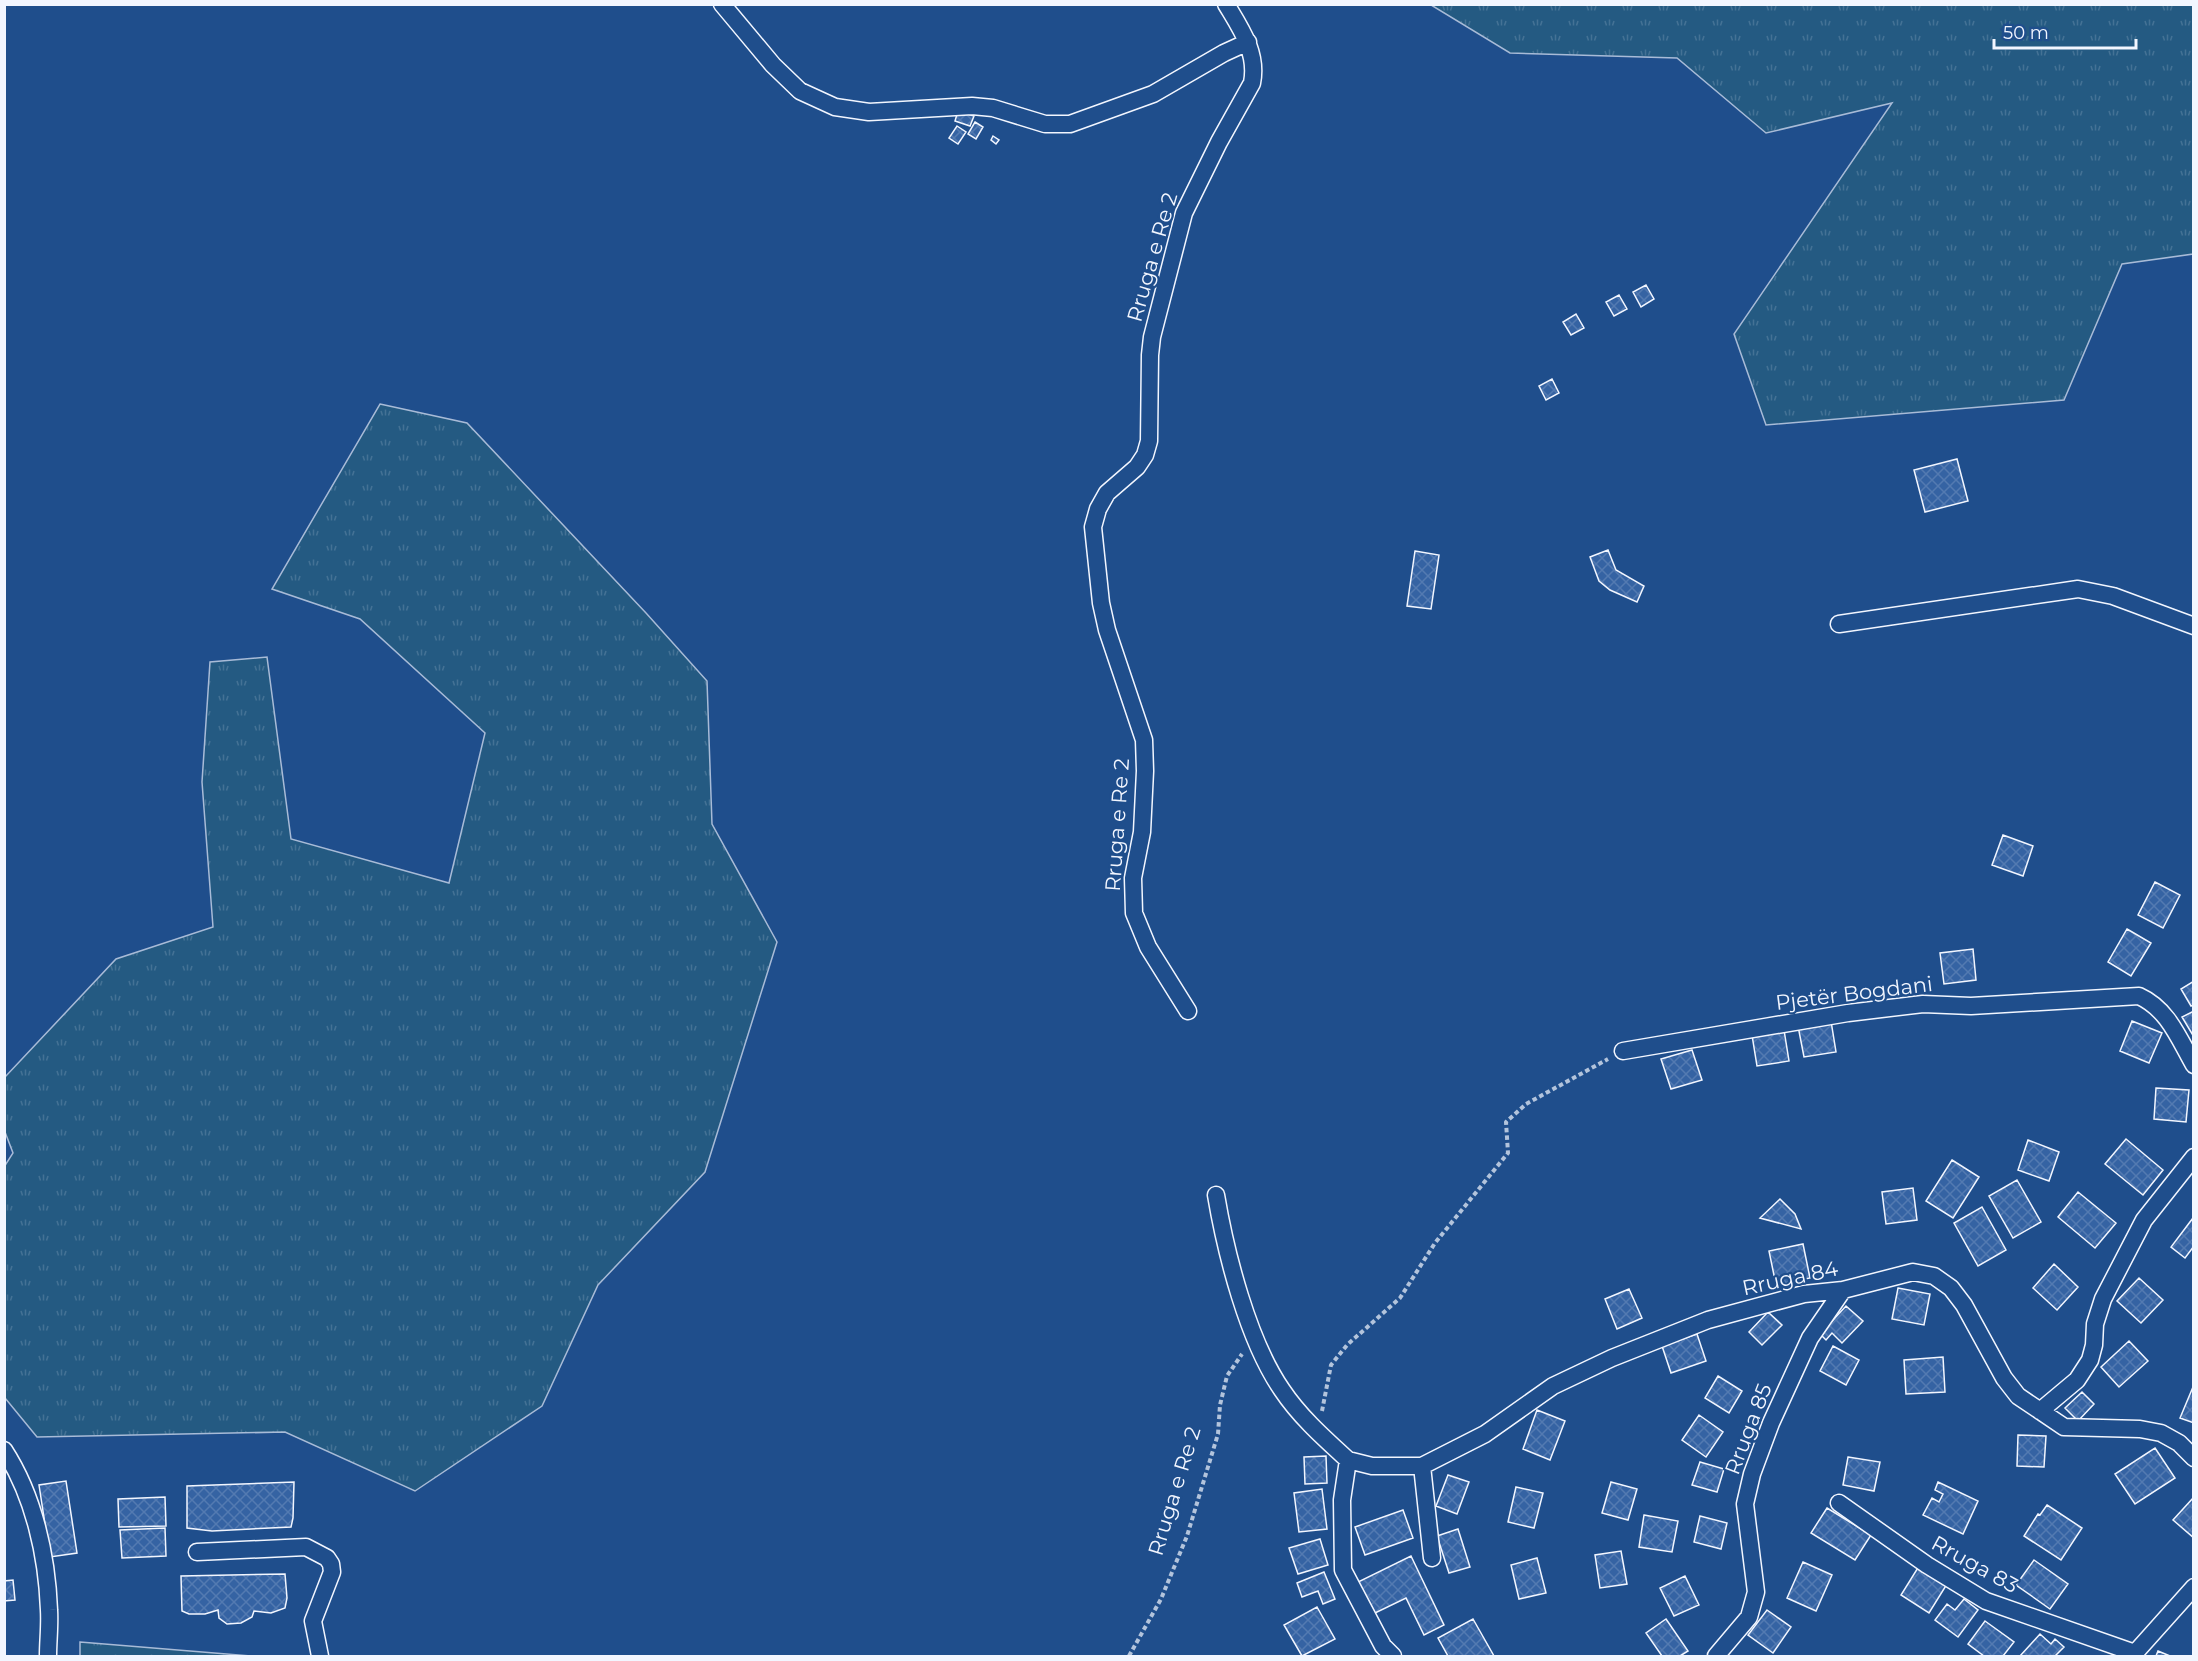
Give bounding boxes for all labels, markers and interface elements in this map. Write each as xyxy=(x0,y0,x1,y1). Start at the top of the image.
scale bar xyxy=(1994,12,2136,50)
text: 50 m xyxy=(2003,22,2049,44)
street label: Rruga e Re 2 xyxy=(1122,189,1182,325)
street label: Rruga e Re 2 xyxy=(1100,757,1134,892)
street label: Pjetër Bogdani xyxy=(1774,971,1934,1015)
street label: Rruga 84 xyxy=(1740,1256,1840,1300)
street label: Rruga 85 xyxy=(1719,1380,1777,1478)
street label: Rruga e Re 2 xyxy=(1143,1423,1205,1558)
street label: Rruga 83 xyxy=(1927,1530,2023,1598)

